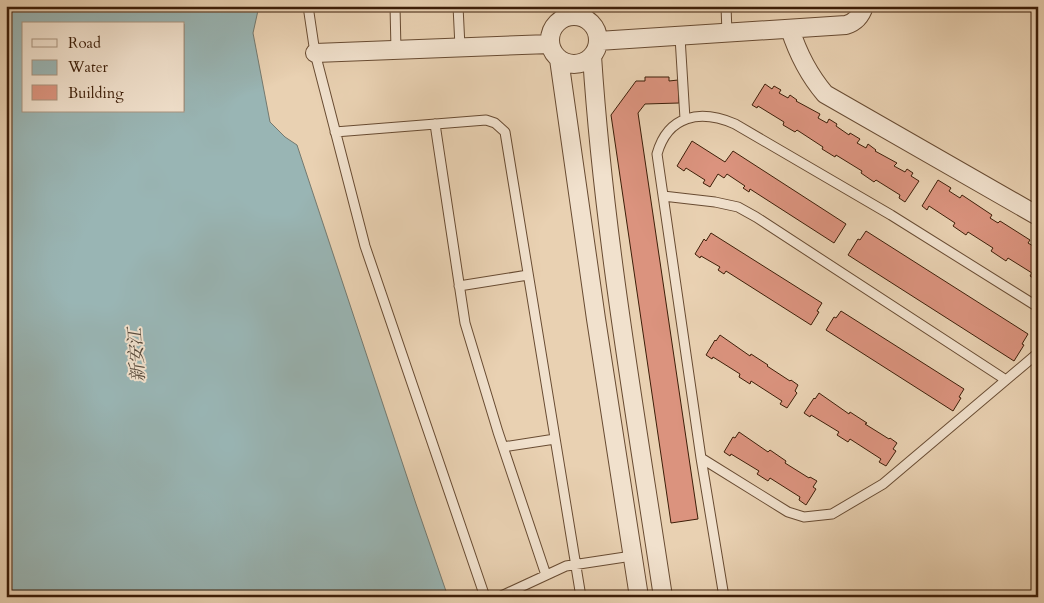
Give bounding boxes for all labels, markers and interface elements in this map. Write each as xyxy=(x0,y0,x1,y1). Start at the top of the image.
legend xyxy=(22,22,185,112)
text: Road xyxy=(68,33,101,53)
text: Water xyxy=(67,57,109,77)
text: Building xyxy=(68,83,124,103)
water label: 新安江 xyxy=(122,324,151,383)

